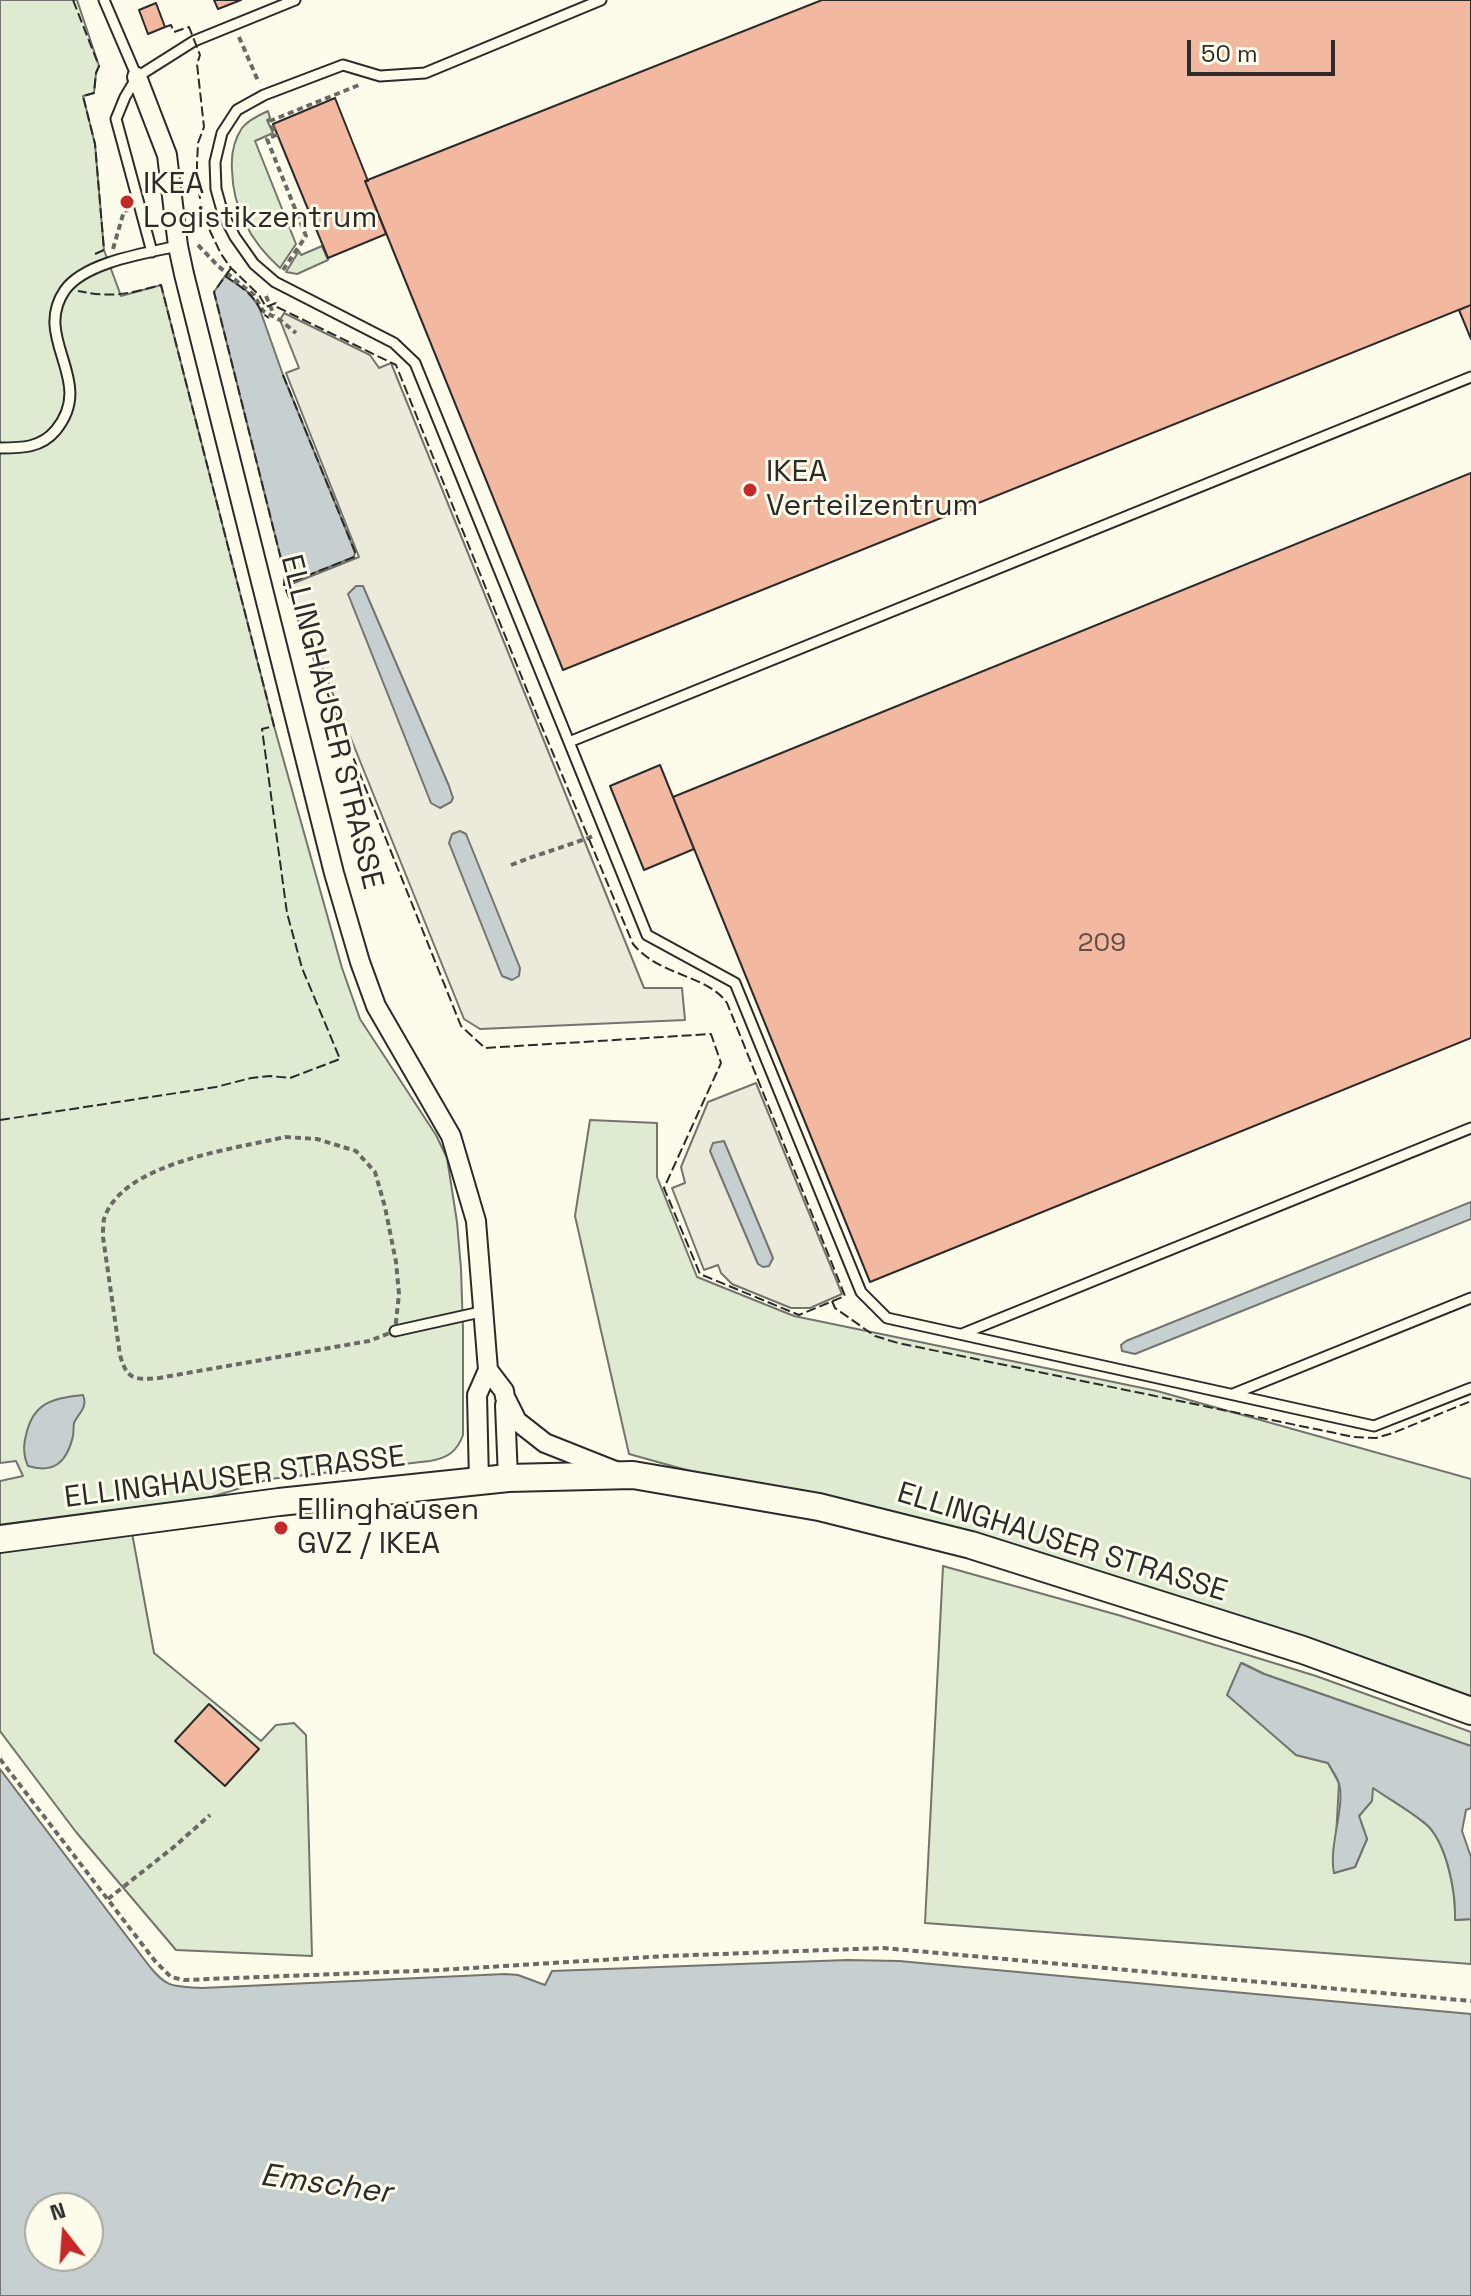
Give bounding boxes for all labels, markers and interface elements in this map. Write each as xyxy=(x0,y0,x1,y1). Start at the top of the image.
scale bar xyxy=(1191,24,1339,74)
text: 50 m xyxy=(1201,38,1258,69)
place label: IKEA Logistikzentrum xyxy=(143,167,377,238)
marker: IKEA Logistikzentrum xyxy=(118,193,136,211)
place label: IKEA Verteilzentrum xyxy=(766,455,978,526)
marker: IKEA Verteilzentrum xyxy=(741,481,759,499)
street label: ELLINGHAUSER STRASSE xyxy=(272,551,390,893)
house number: 209 xyxy=(1078,928,1126,960)
street label: ELLINGHAUSER STRASSE xyxy=(62,1439,408,1517)
street label: ELLINGHAUSER STRASSE xyxy=(893,1476,1231,1610)
place label: Ellinghausen GVZ / IKEA xyxy=(297,1493,479,1564)
marker: Ellinghausen GVZ / IKEA xyxy=(272,1519,290,1537)
water label: Emscher xyxy=(258,2157,394,2213)
north arrow xyxy=(24,2192,104,2272)
text: N xyxy=(46,2195,69,2227)

